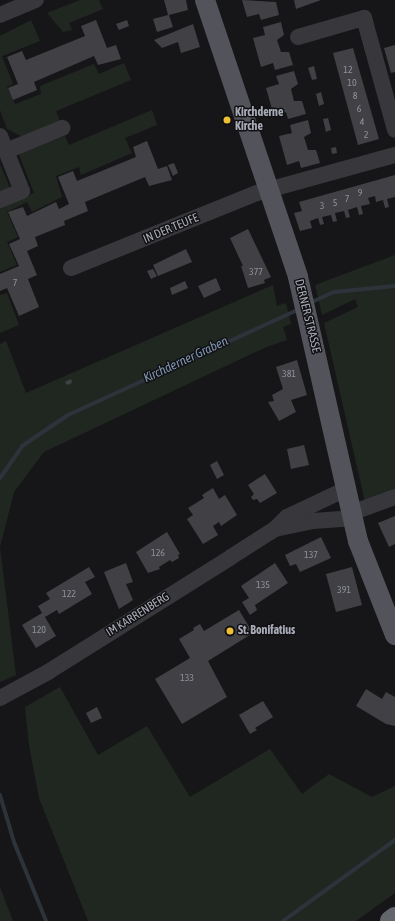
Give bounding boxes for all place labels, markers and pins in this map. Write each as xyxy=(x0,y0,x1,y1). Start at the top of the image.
place label: Kirchderne Kirche xyxy=(235,106,283,134)
marker: Kirchderne Kirche xyxy=(222,115,232,125)
place label: St. Bonifatius xyxy=(238,624,295,638)
marker: St. Bonifatius xyxy=(225,626,235,636)

